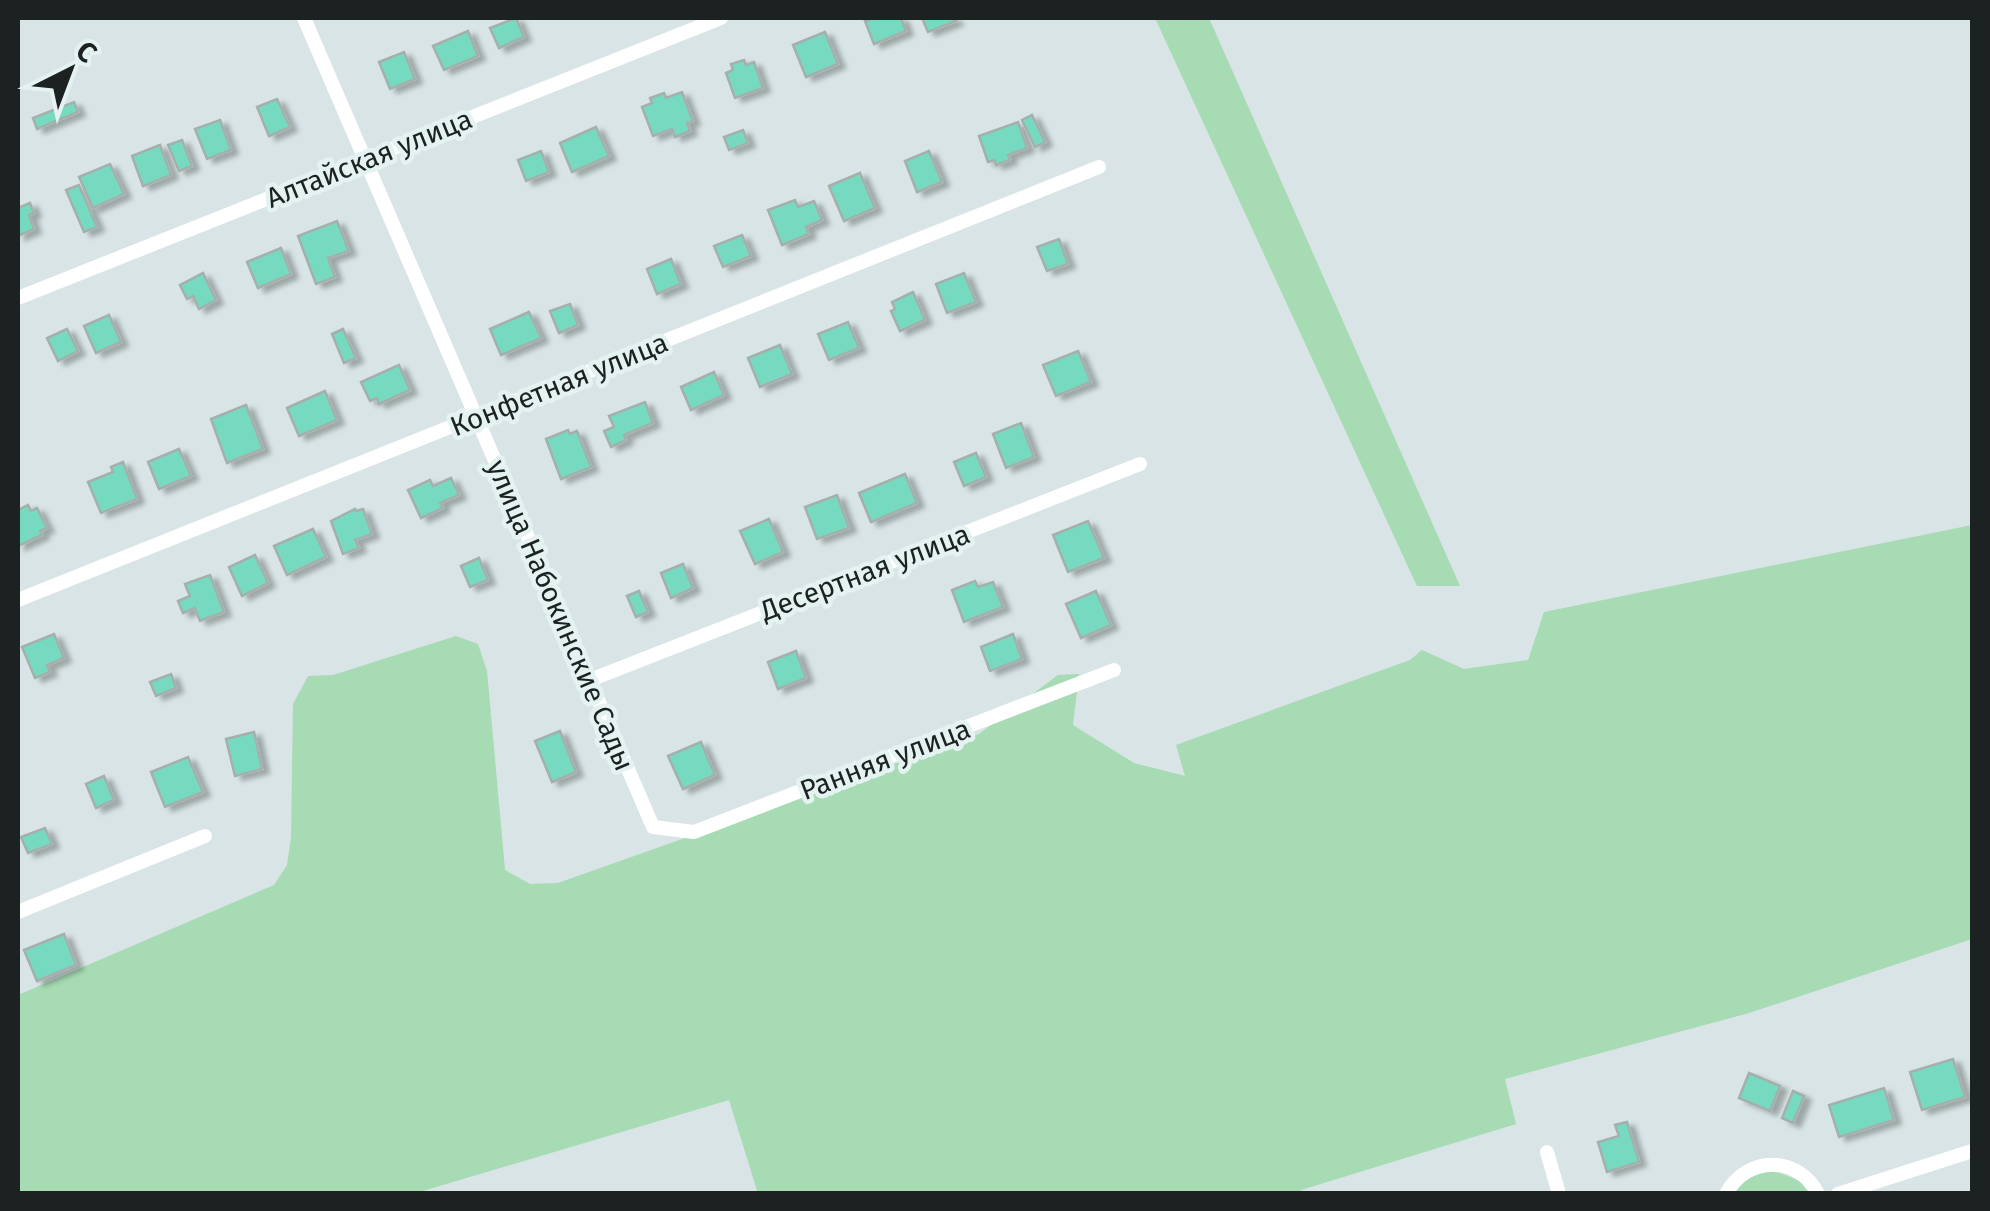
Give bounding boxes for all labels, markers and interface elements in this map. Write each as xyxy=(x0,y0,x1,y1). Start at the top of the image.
north arrow xyxy=(20,20,120,120)
text: С xyxy=(69,34,103,69)
street label: Алтайская улица xyxy=(261,102,477,215)
street label: Конфетная улица xyxy=(446,326,673,443)
street label: улица Набокинские Сады xyxy=(480,455,641,776)
street label: Десертная улица xyxy=(755,517,975,628)
street label: Ранняя улица xyxy=(795,712,975,807)

